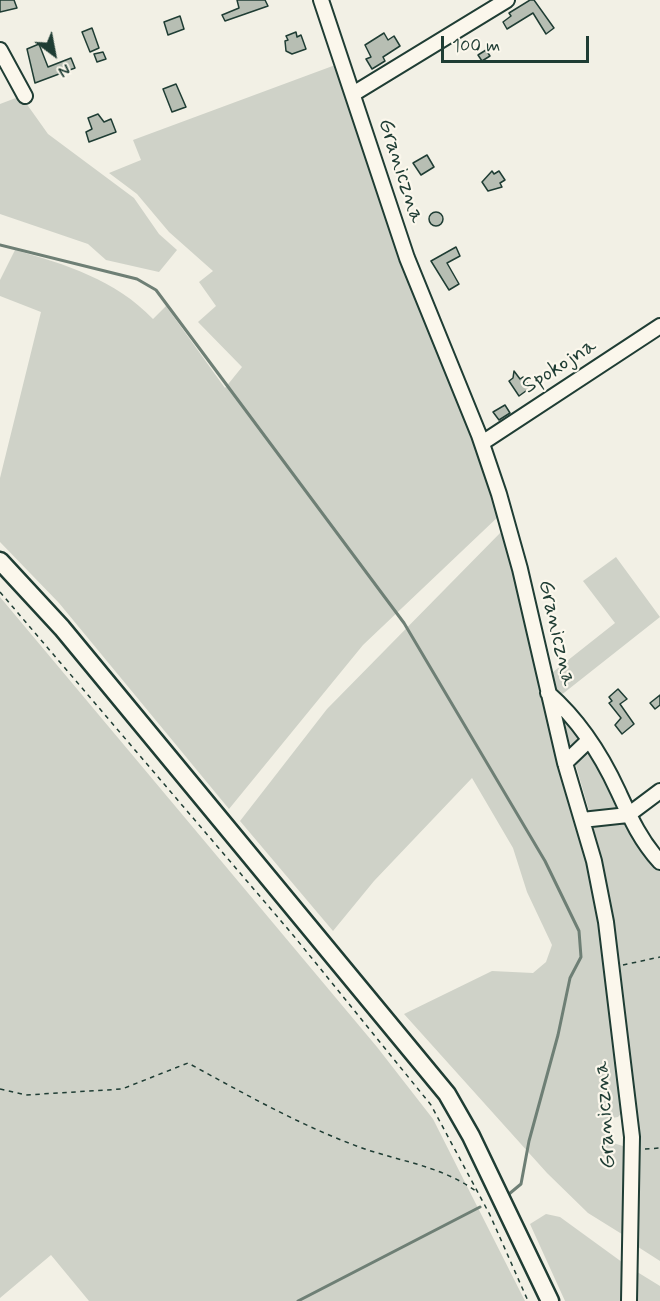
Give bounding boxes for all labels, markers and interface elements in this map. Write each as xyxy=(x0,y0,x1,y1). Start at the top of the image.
north arrow xyxy=(24,24,84,84)
scale bar xyxy=(444,24,592,62)
text: 100 m xyxy=(452,34,500,58)
text: N xyxy=(54,58,74,81)
street label: Graniczna xyxy=(371,116,429,226)
street label: Spokojna xyxy=(518,333,602,401)
street label: Graniczna xyxy=(531,577,581,689)
street label: Graniczna xyxy=(589,1060,623,1170)

